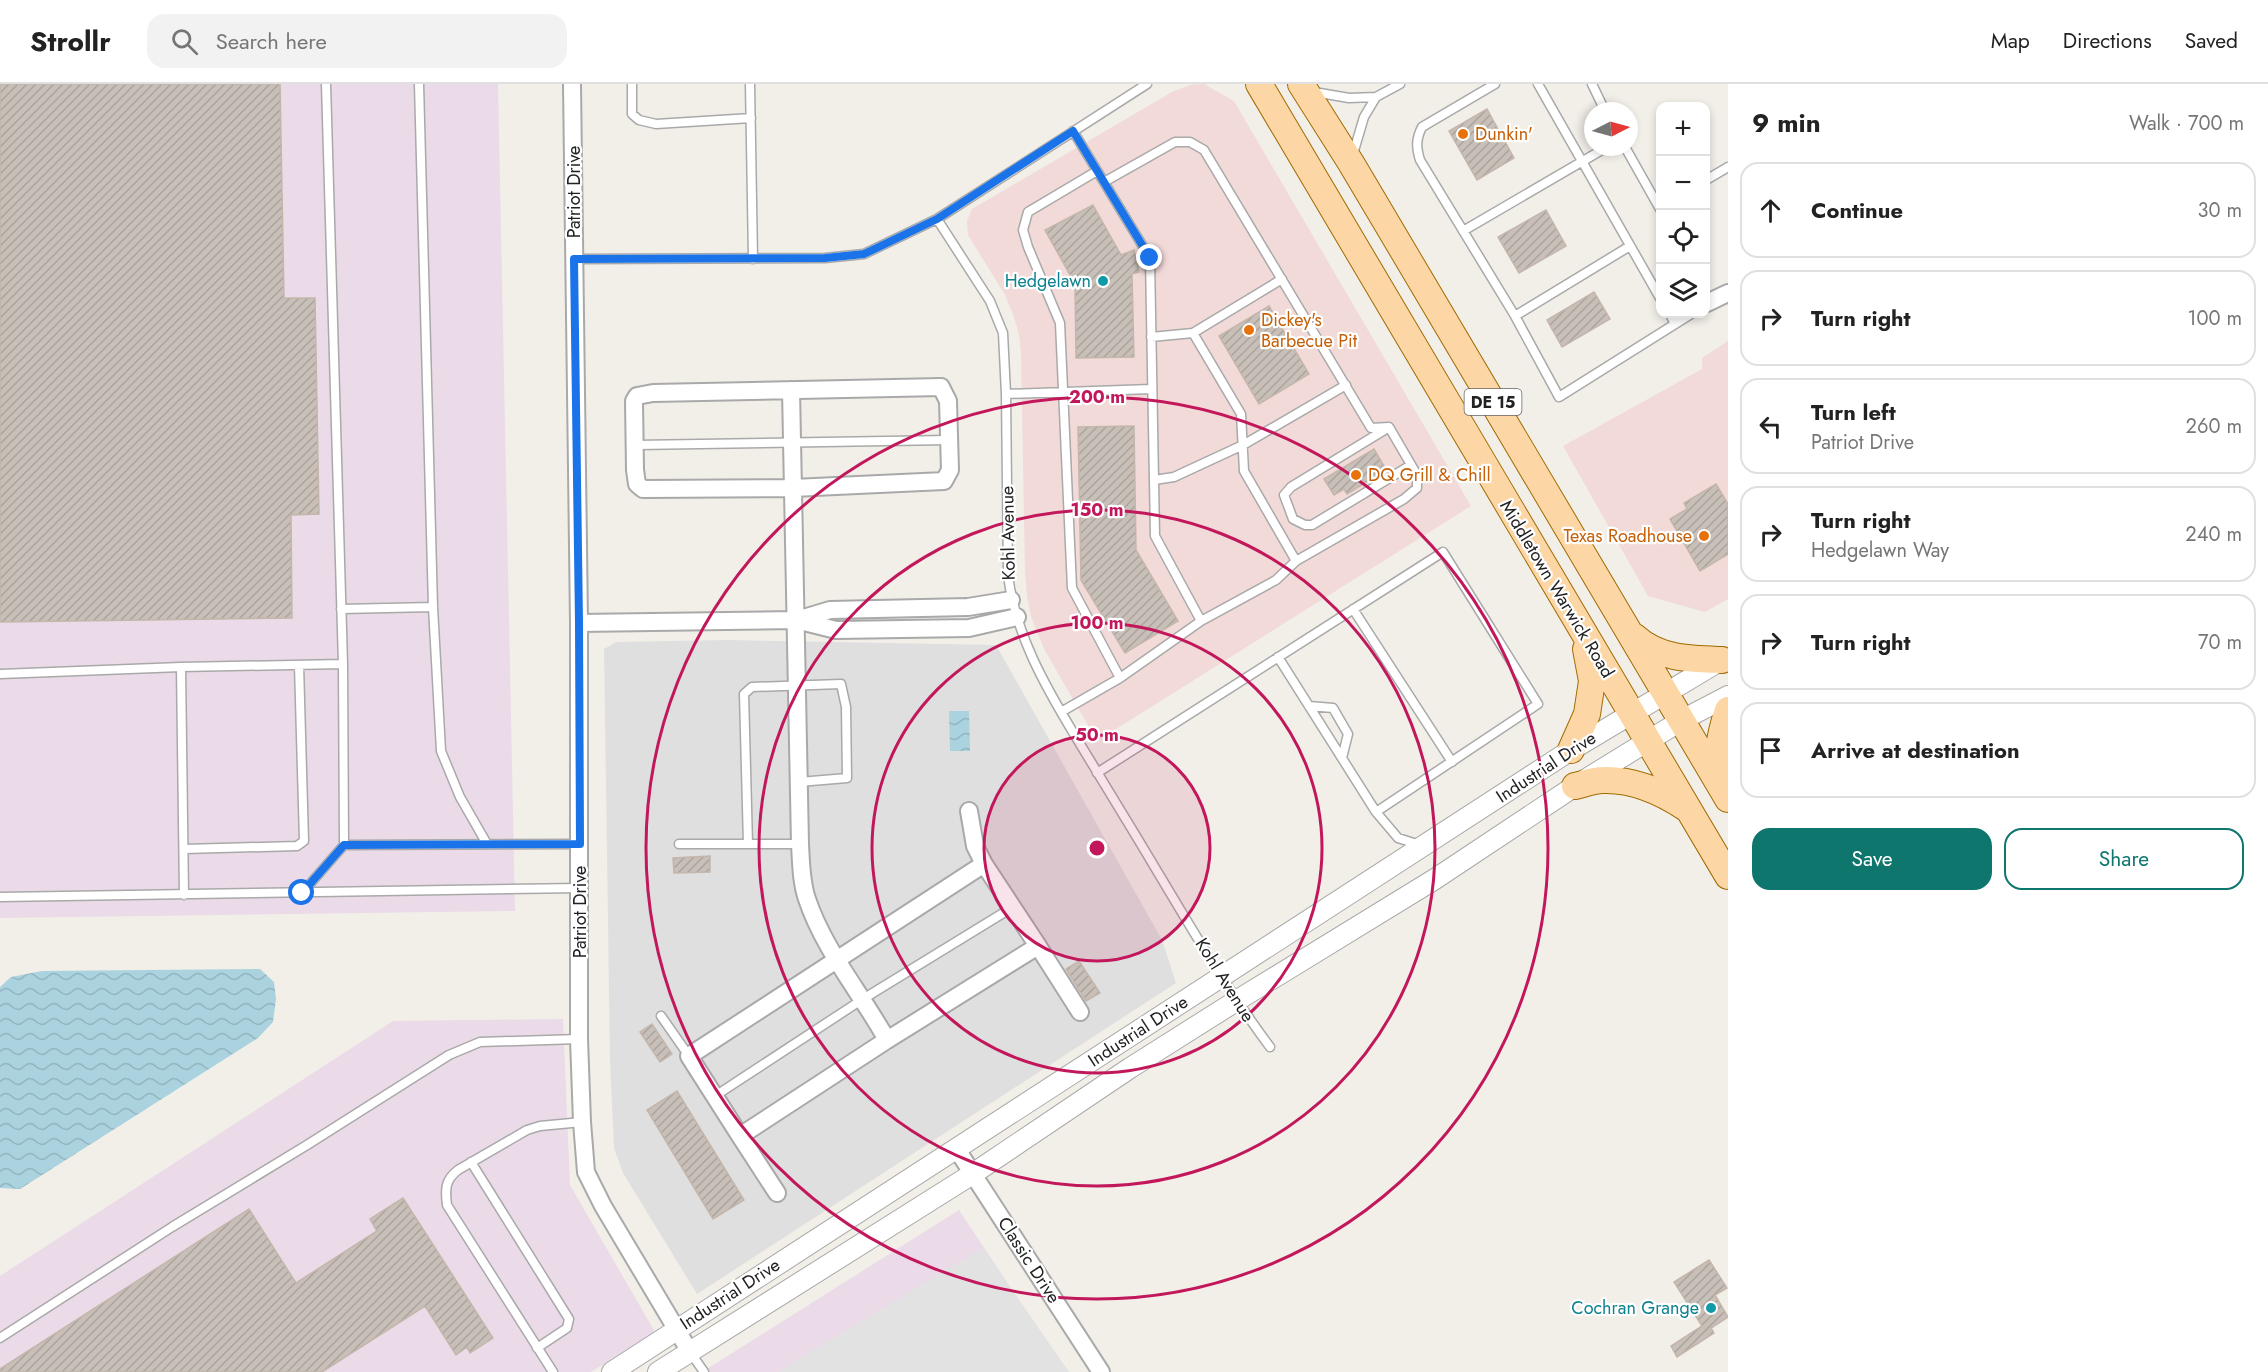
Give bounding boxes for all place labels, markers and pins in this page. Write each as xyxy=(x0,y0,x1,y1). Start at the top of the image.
place label: Dunkin' xyxy=(1475,121,1533,147)
marker: Dunkin' xyxy=(1456,127,1470,141)
place label: Hedgelawn xyxy=(1005,268,1091,294)
marker: Hedgelawn xyxy=(1096,274,1110,288)
place label: Dickey's Barbecue Pit xyxy=(1261,307,1358,354)
marker: Dickey's Barbecue Pit xyxy=(1242,323,1256,337)
place label: DQ Grill & Chill xyxy=(1368,462,1491,488)
marker: DQ Grill & Chill xyxy=(1349,468,1363,482)
place label: Texas Roadhouse xyxy=(1563,523,1692,549)
marker: Texas Roadhouse xyxy=(1697,529,1711,543)
centre of rings xyxy=(1087,838,1107,858)
place label: Cochran Grange xyxy=(1571,1295,1699,1321)
marker: Cochran Grange xyxy=(1704,1301,1718,1315)

